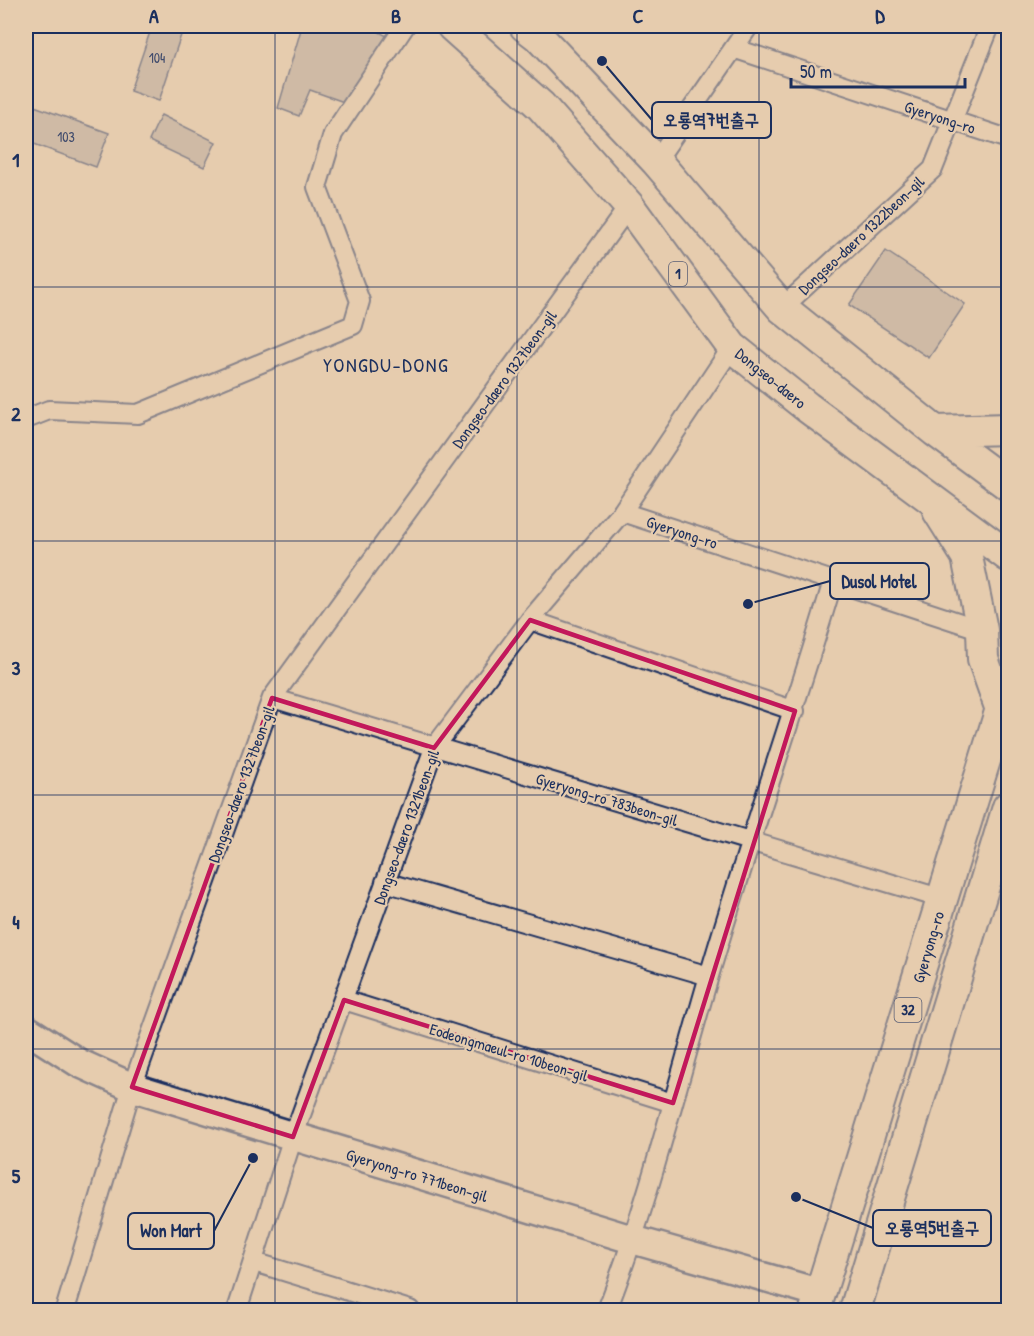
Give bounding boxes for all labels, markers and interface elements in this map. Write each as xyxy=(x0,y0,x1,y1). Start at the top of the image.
text: A xyxy=(149,2,159,29)
text: B xyxy=(391,2,401,29)
text: C xyxy=(633,2,644,29)
text: D xyxy=(875,2,885,29)
house number: 104 xyxy=(149,48,165,67)
scale bar xyxy=(791,51,965,89)
text: 50 m xyxy=(800,59,832,84)
street label: Gyeryong-ro xyxy=(902,95,979,139)
callout: 오룡역7번출구 xyxy=(652,102,771,138)
text: 오룡역7번출구 xyxy=(663,107,759,132)
house number: 103 xyxy=(57,127,75,146)
text: 1 xyxy=(12,146,20,173)
street label: Dongseo-daero 1322beon-gil xyxy=(793,170,929,299)
road number: 1 xyxy=(669,262,687,286)
street label: Dongseo-daero 1327beon-gil xyxy=(446,305,562,452)
street label: Dongseo-daero xyxy=(731,343,812,414)
district label: YONGDU-DONG xyxy=(323,351,449,378)
text: 2 xyxy=(11,400,21,427)
street label: Gyeryong-ro xyxy=(644,510,721,554)
callout: Dusol Motel xyxy=(830,563,929,599)
text: Dusol Motel xyxy=(842,569,918,594)
text: 3 xyxy=(12,654,21,681)
street label: Dongseo-daero 1327beon-gil xyxy=(202,702,280,866)
street label: Dongseo-daero 1321beon-gil xyxy=(368,746,445,908)
street label: Gyeryong-ro 783beon-gil xyxy=(533,767,681,831)
text: 4 xyxy=(12,908,20,935)
street label: Gyeryong-ro xyxy=(907,908,949,985)
road number: 32 xyxy=(894,998,922,1022)
street label: Eodeongmaeul-ro 10beon-gil xyxy=(427,1017,592,1087)
street label: Gyeryong-ro 771beon-gil xyxy=(343,1143,491,1207)
text: 5 xyxy=(12,1162,21,1189)
callout: 오룡역5번출구 xyxy=(873,1210,991,1246)
callout: Won Mart xyxy=(128,1213,214,1249)
text: 오룡역5번출구 xyxy=(885,1215,979,1240)
text: Won Mart xyxy=(140,1218,203,1243)

